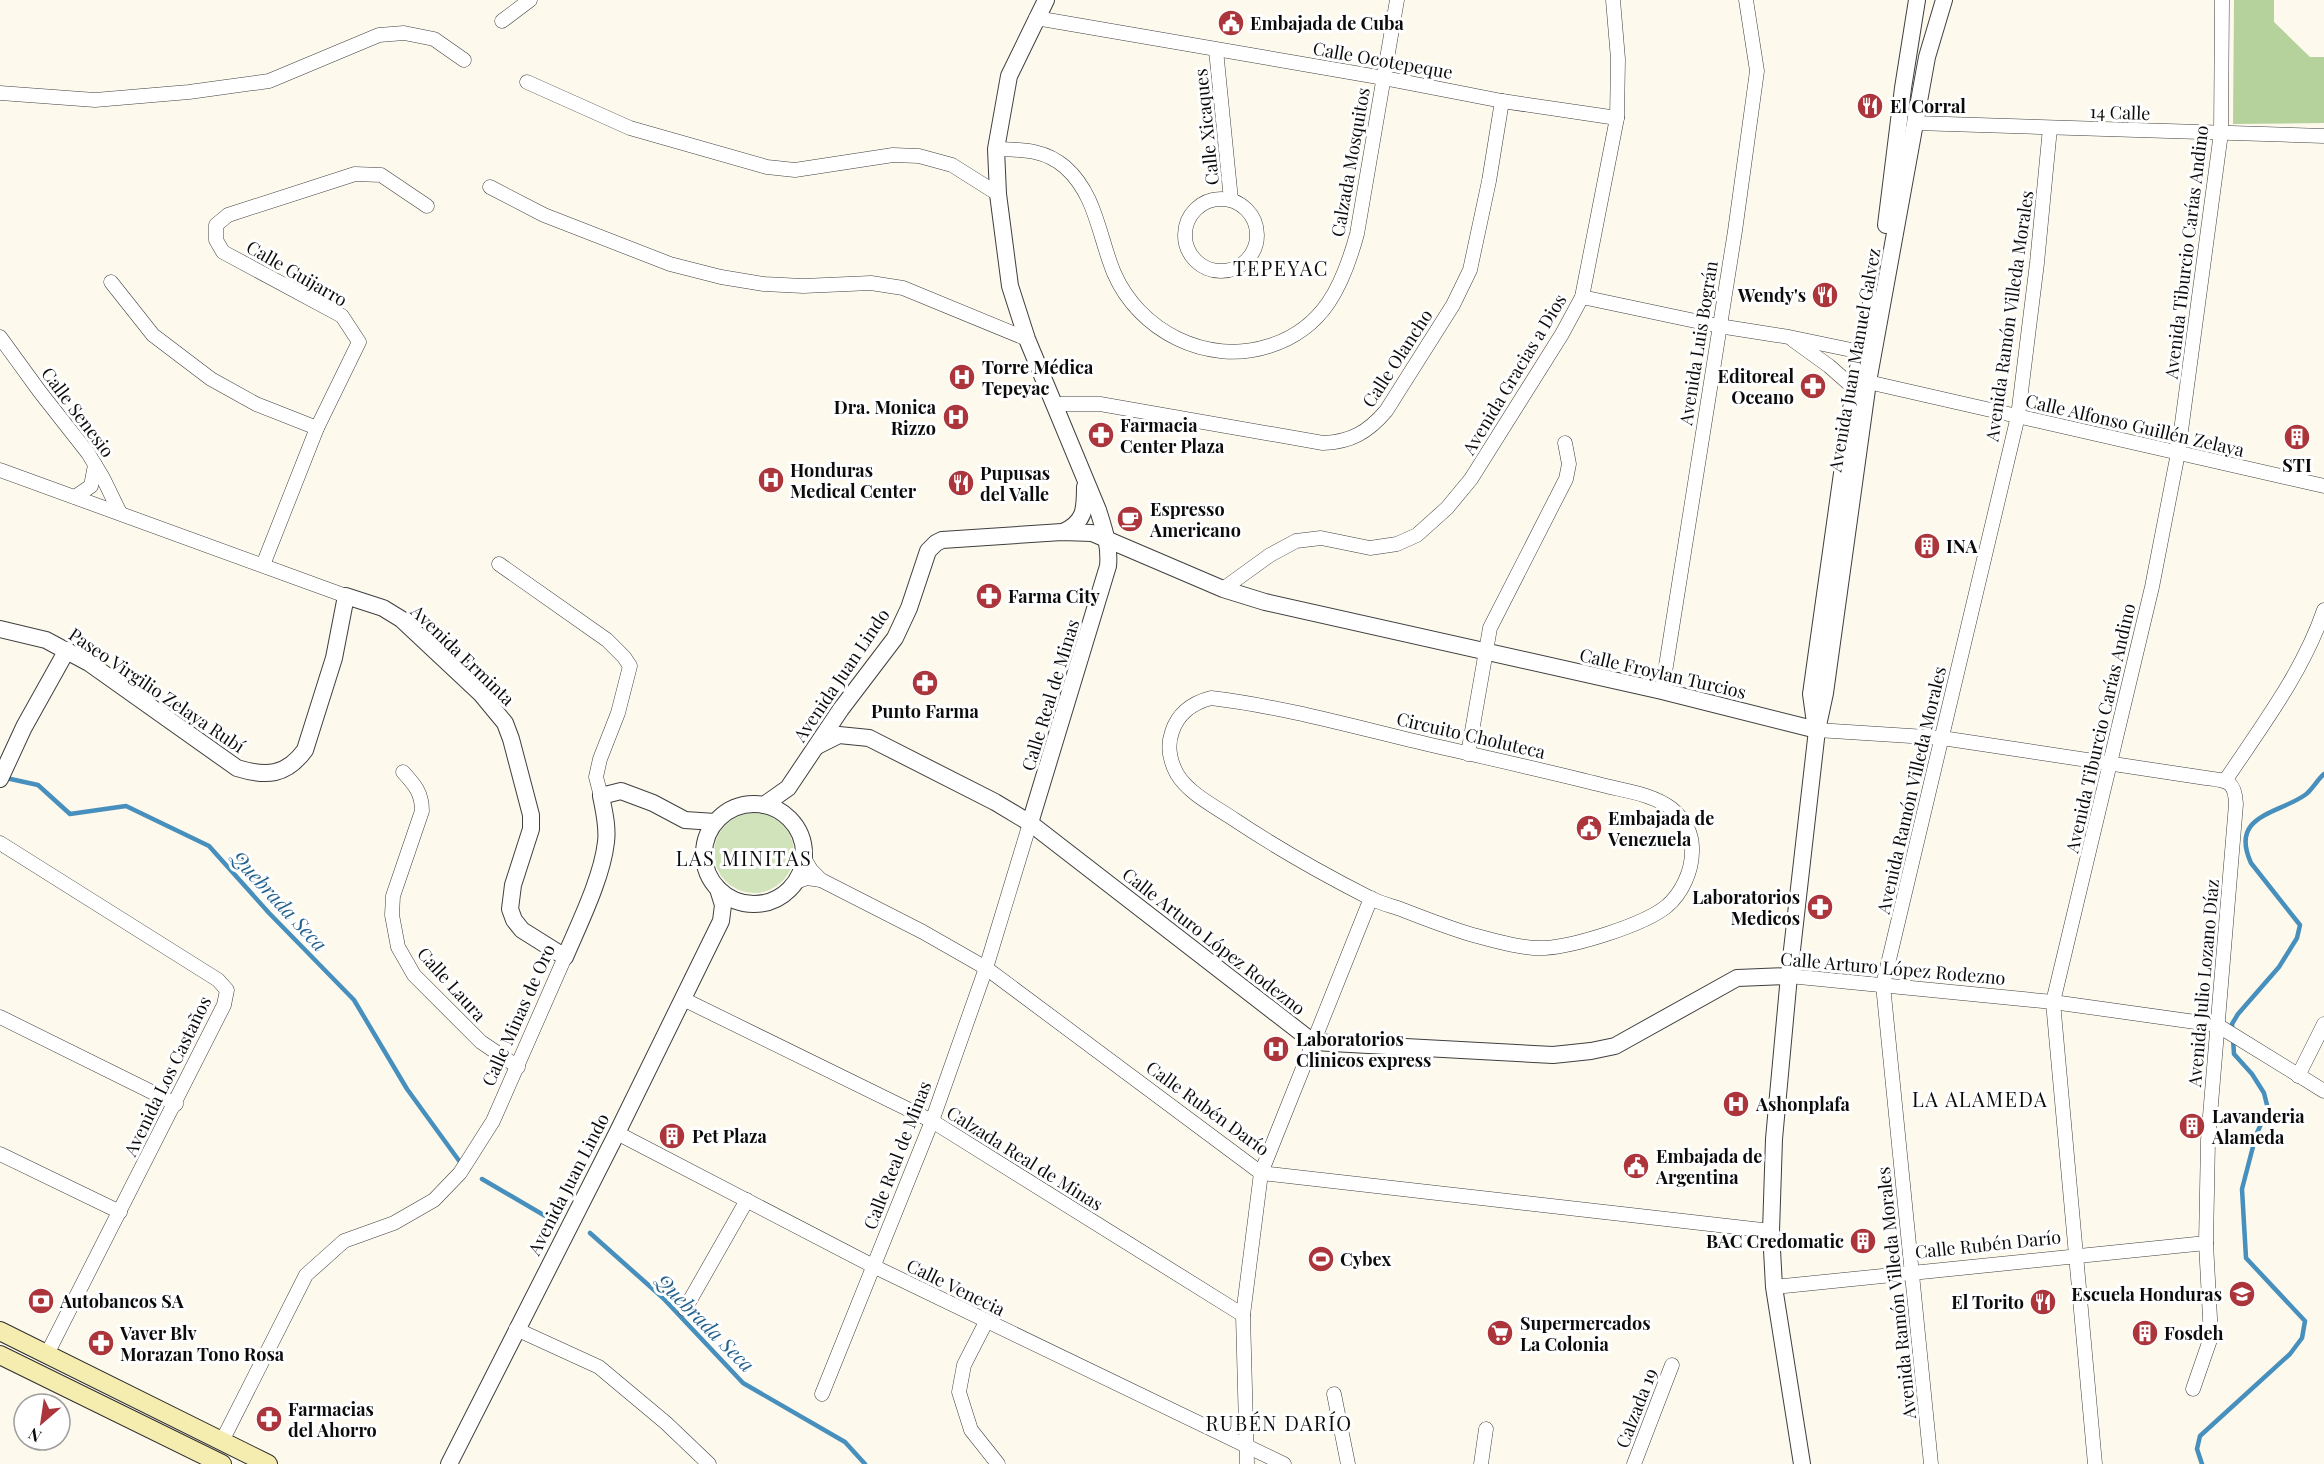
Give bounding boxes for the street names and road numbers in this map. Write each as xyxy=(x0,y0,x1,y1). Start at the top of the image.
street label: Calle Ocotepeque xyxy=(1311,36,1455,84)
street label: Calle Xicaques xyxy=(1188,68,1224,186)
street label: Calzada Mosquitos xyxy=(1325,85,1375,239)
street label: 14 Calle xyxy=(2089,99,2151,125)
street label: Avenida Tiburcio Carías Andino xyxy=(2158,124,2213,381)
street label: Avenida Ramón Villeda Morales xyxy=(1979,189,2039,444)
street label: Calle Guijarro xyxy=(242,234,352,312)
street label: Avenida Juan Manuel Galvez xyxy=(1822,246,1885,475)
street label: Avenida Luis Bográn xyxy=(1673,259,1723,428)
street label: Avenida Gracias a Dios xyxy=(1456,289,1572,460)
street label: Calle Olancho xyxy=(1356,304,1438,412)
street label: Calle Senesio xyxy=(36,362,120,462)
street label: Calle Alfonso Guillén Zelaya xyxy=(2023,388,2247,462)
street label: Avenida Erminta xyxy=(405,599,520,711)
street label: Avenida Tiburcio Carías Andino xyxy=(2059,601,2140,856)
street label: Avenida Juan Lindo xyxy=(787,604,895,747)
street label: Calle Real de Minas xyxy=(1016,616,1084,774)
street label: Paseo Virgilio Zelaya Rubí xyxy=(64,622,250,758)
street label: Calle Froylan Turcios xyxy=(1577,642,1749,704)
street label: Avenida Ramón Villeda Morales xyxy=(1871,664,1951,917)
street label: Circuito Choluteca xyxy=(1394,706,1548,764)
street label: Calle Arturo López Rodezno xyxy=(1118,862,1311,1020)
street label: Avenida Julio Lozano Díaz xyxy=(2182,878,2224,1089)
street label: Calle Minas de Oro xyxy=(476,940,560,1090)
street label: Calle Laura xyxy=(412,942,492,1026)
street label: Calle Arturo López Rodezno xyxy=(1779,946,2007,990)
street label: Avenida Los Castaños xyxy=(117,992,216,1161)
street label: Calle Rubén Darío xyxy=(1142,1055,1274,1161)
street label: Calle Real de Minas xyxy=(858,1077,936,1233)
street label: Calzada Real de Minas xyxy=(942,1100,1108,1216)
street label: Avenida Juan Lindo xyxy=(521,1109,614,1260)
street label: Avenida Ramón Villeda Morales xyxy=(1871,1166,1921,1421)
street label: Calle Rubén Darío xyxy=(1914,1224,2062,1264)
street label: Calle Venecia xyxy=(903,1253,1009,1321)
street label: Calzada 19 xyxy=(1610,1365,1662,1451)

